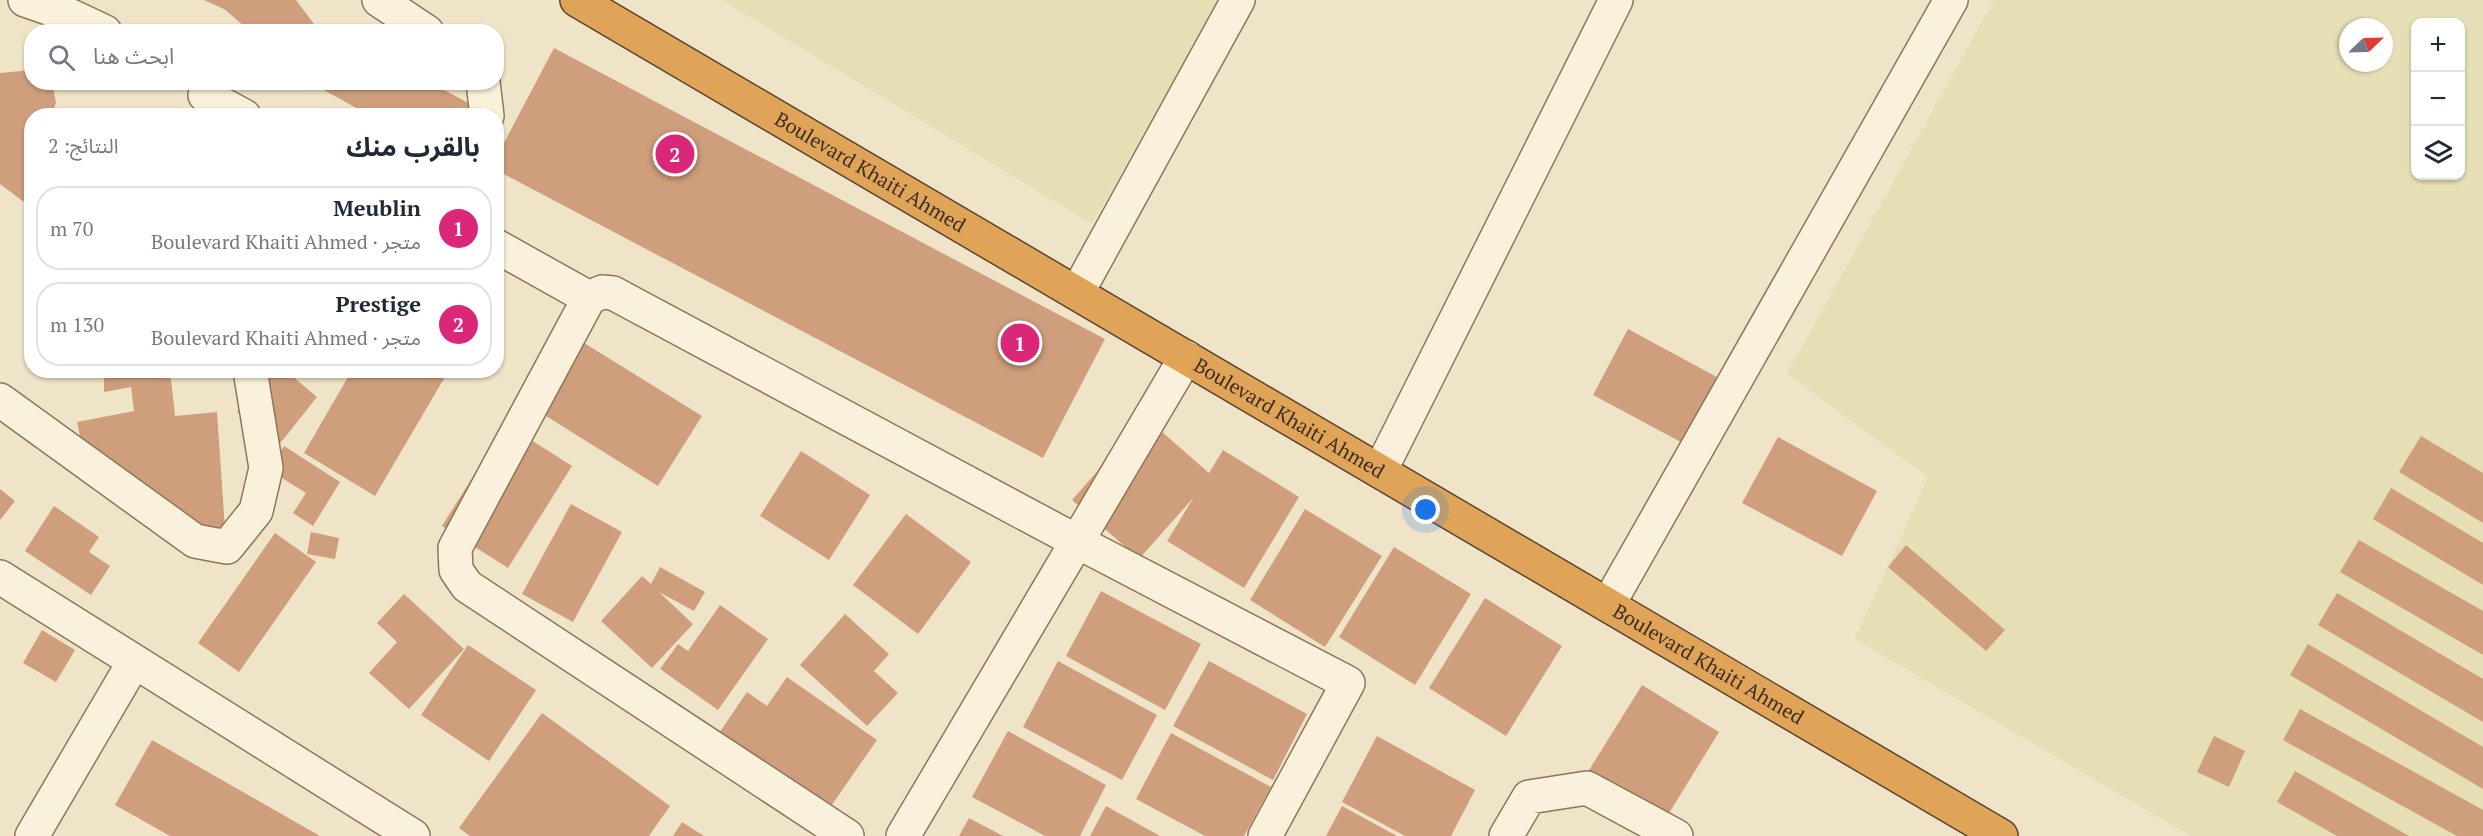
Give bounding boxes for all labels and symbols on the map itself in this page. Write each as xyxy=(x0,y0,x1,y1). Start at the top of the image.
north arrow xyxy=(2339,18,2393,72)
street label: Boulevard Khaiti Ahmed xyxy=(770,105,971,238)
pin: 2 xyxy=(656,132,694,176)
pin: 1 xyxy=(1000,320,1040,366)
street label: Boulevard Khaiti Ahmed xyxy=(1189,351,1390,484)
your location xyxy=(1411,495,1440,524)
street label: Boulevard Khaiti Ahmed xyxy=(1608,597,1809,730)

